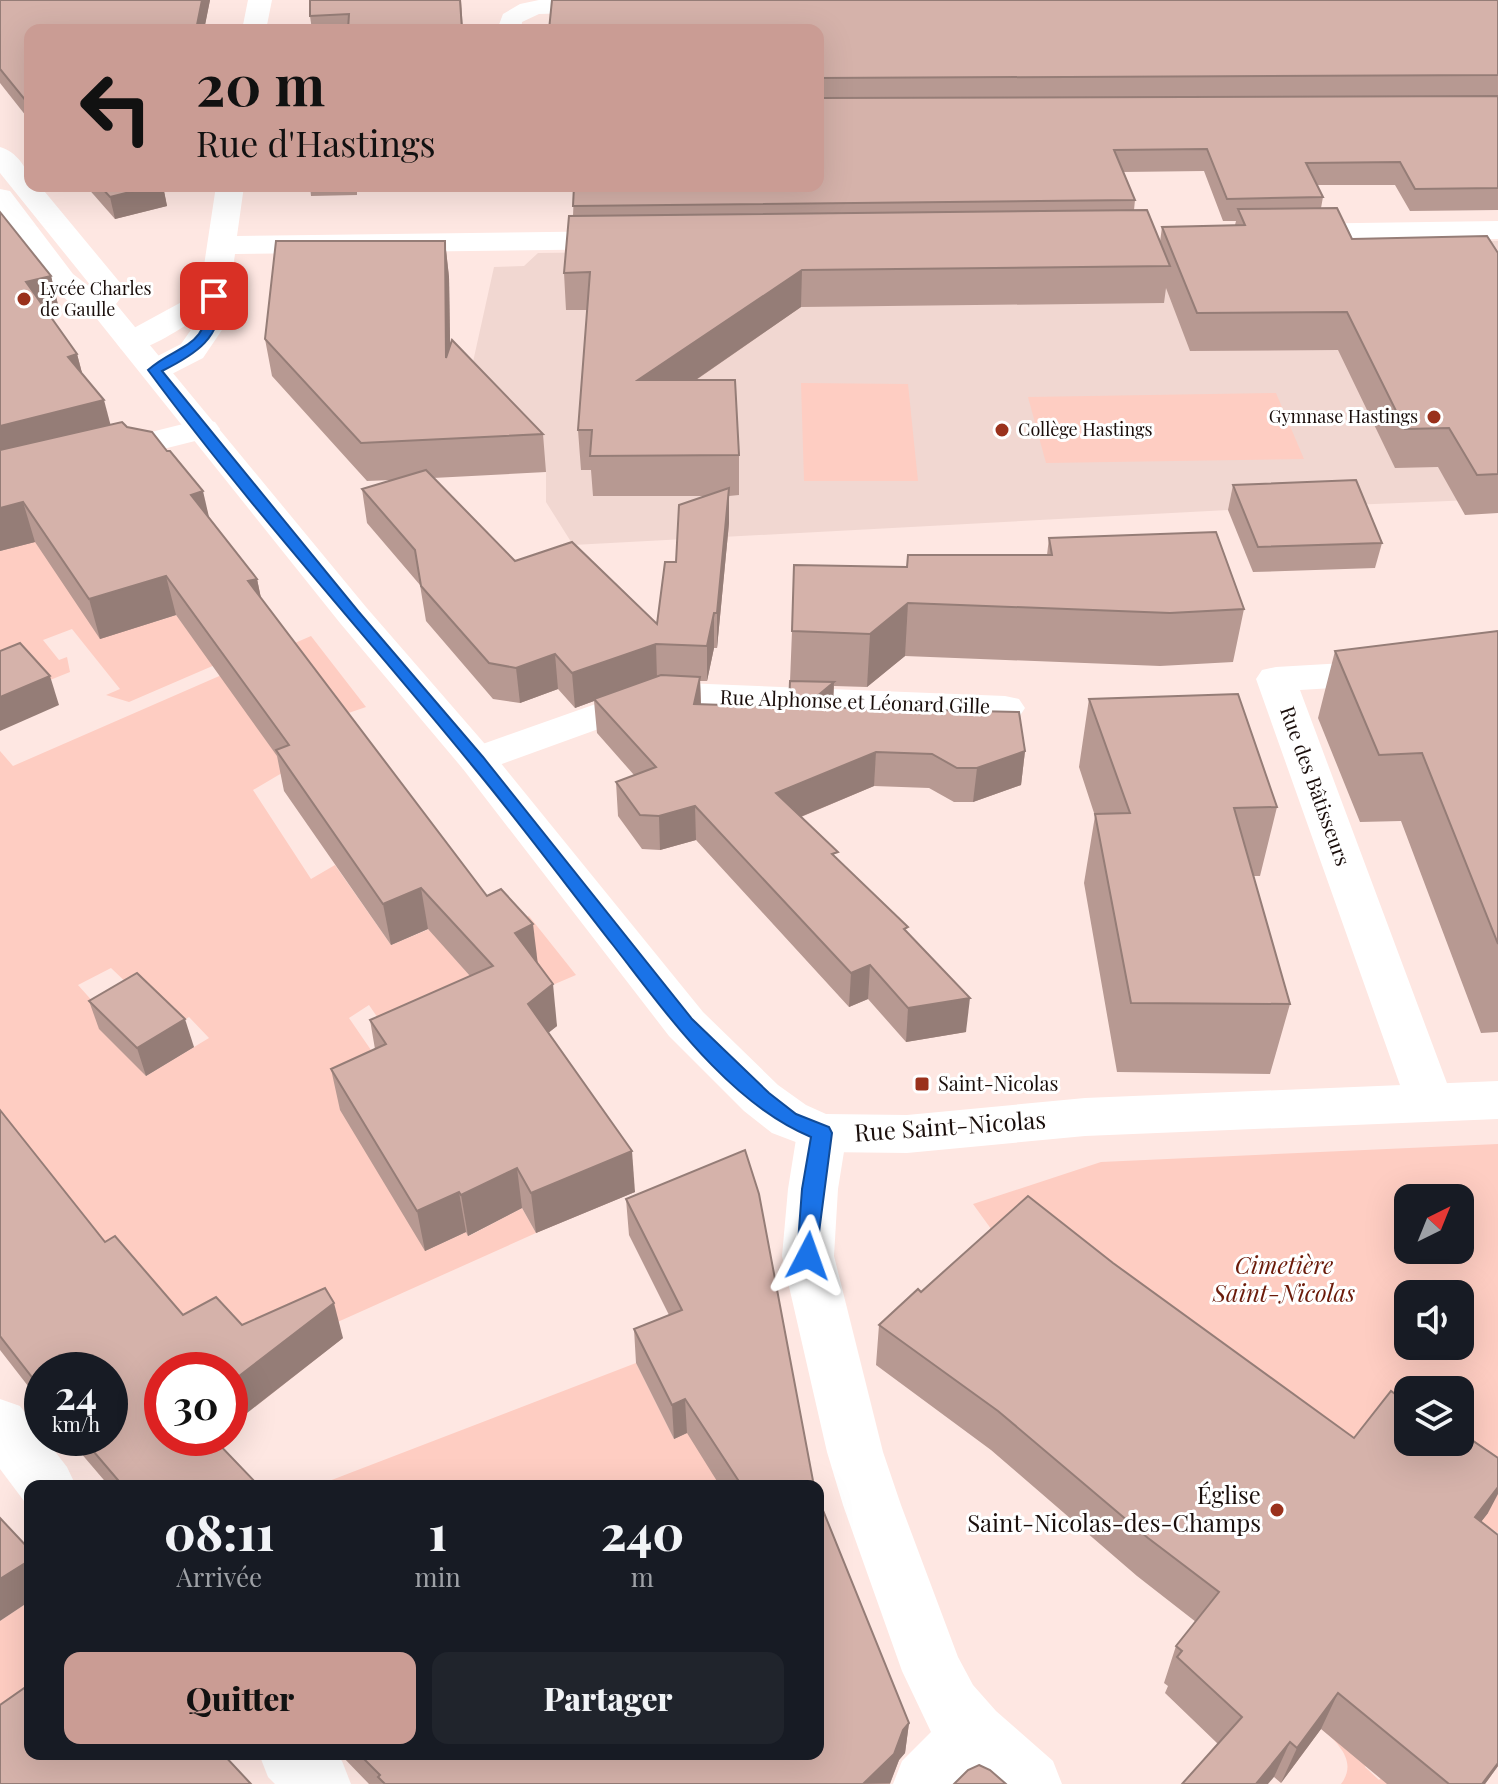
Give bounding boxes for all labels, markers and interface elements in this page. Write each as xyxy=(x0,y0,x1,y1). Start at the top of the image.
text: 20 m xyxy=(196,46,325,121)
icon: left xyxy=(64,56,168,160)
text: Rue d'Hastings xyxy=(196,118,436,166)
pin xyxy=(180,262,248,330)
icon: arrive xyxy=(192,274,236,318)
place label: Lycée Charles de Gaulle xyxy=(40,276,152,321)
marker: Lycée Charles de Gaulle xyxy=(15,290,33,308)
place label: Gymnase Hastings xyxy=(1269,404,1418,428)
marker: Gymnase Hastings xyxy=(1425,408,1443,426)
place label: Collège Hastings xyxy=(1018,417,1152,441)
marker: Collège Hastings xyxy=(993,421,1011,439)
street label: Rue Alphonse et Léonard Gille xyxy=(719,682,991,719)
street label: Rue des Bâtisseurs xyxy=(1275,702,1358,869)
place label: Saint-Nicolas xyxy=(938,1069,1058,1096)
marker: Saint-Nicolas xyxy=(913,1075,931,1093)
street label: Rue Saint-Nicolas xyxy=(853,1102,1047,1148)
north arrow xyxy=(1394,1184,1474,1264)
map controls xyxy=(1394,1184,1474,1456)
position arrow xyxy=(766,1214,850,1298)
park label: Cimetière Saint-Nicolas xyxy=(1212,1248,1355,1308)
button: sound xyxy=(1394,1280,1474,1360)
speed limit sign: 30 xyxy=(144,1352,248,1456)
text: 24 xyxy=(55,1367,97,1420)
button: layers xyxy=(1394,1376,1474,1456)
text: km/h xyxy=(52,1410,100,1437)
place label: Église Saint-Nicolas-des-Champs xyxy=(967,1478,1261,1538)
text: 08:11 xyxy=(164,1499,275,1563)
text: 1 xyxy=(428,1499,447,1563)
text: 240 xyxy=(601,1499,684,1563)
marker: Église Saint-Nicolas-des-Champs xyxy=(1268,1501,1286,1519)
text: Arrivée xyxy=(176,1559,262,1594)
text: min xyxy=(415,1559,461,1594)
text: m xyxy=(631,1559,654,1594)
button: Quitter xyxy=(64,1652,416,1744)
button: Partager xyxy=(432,1652,784,1744)

